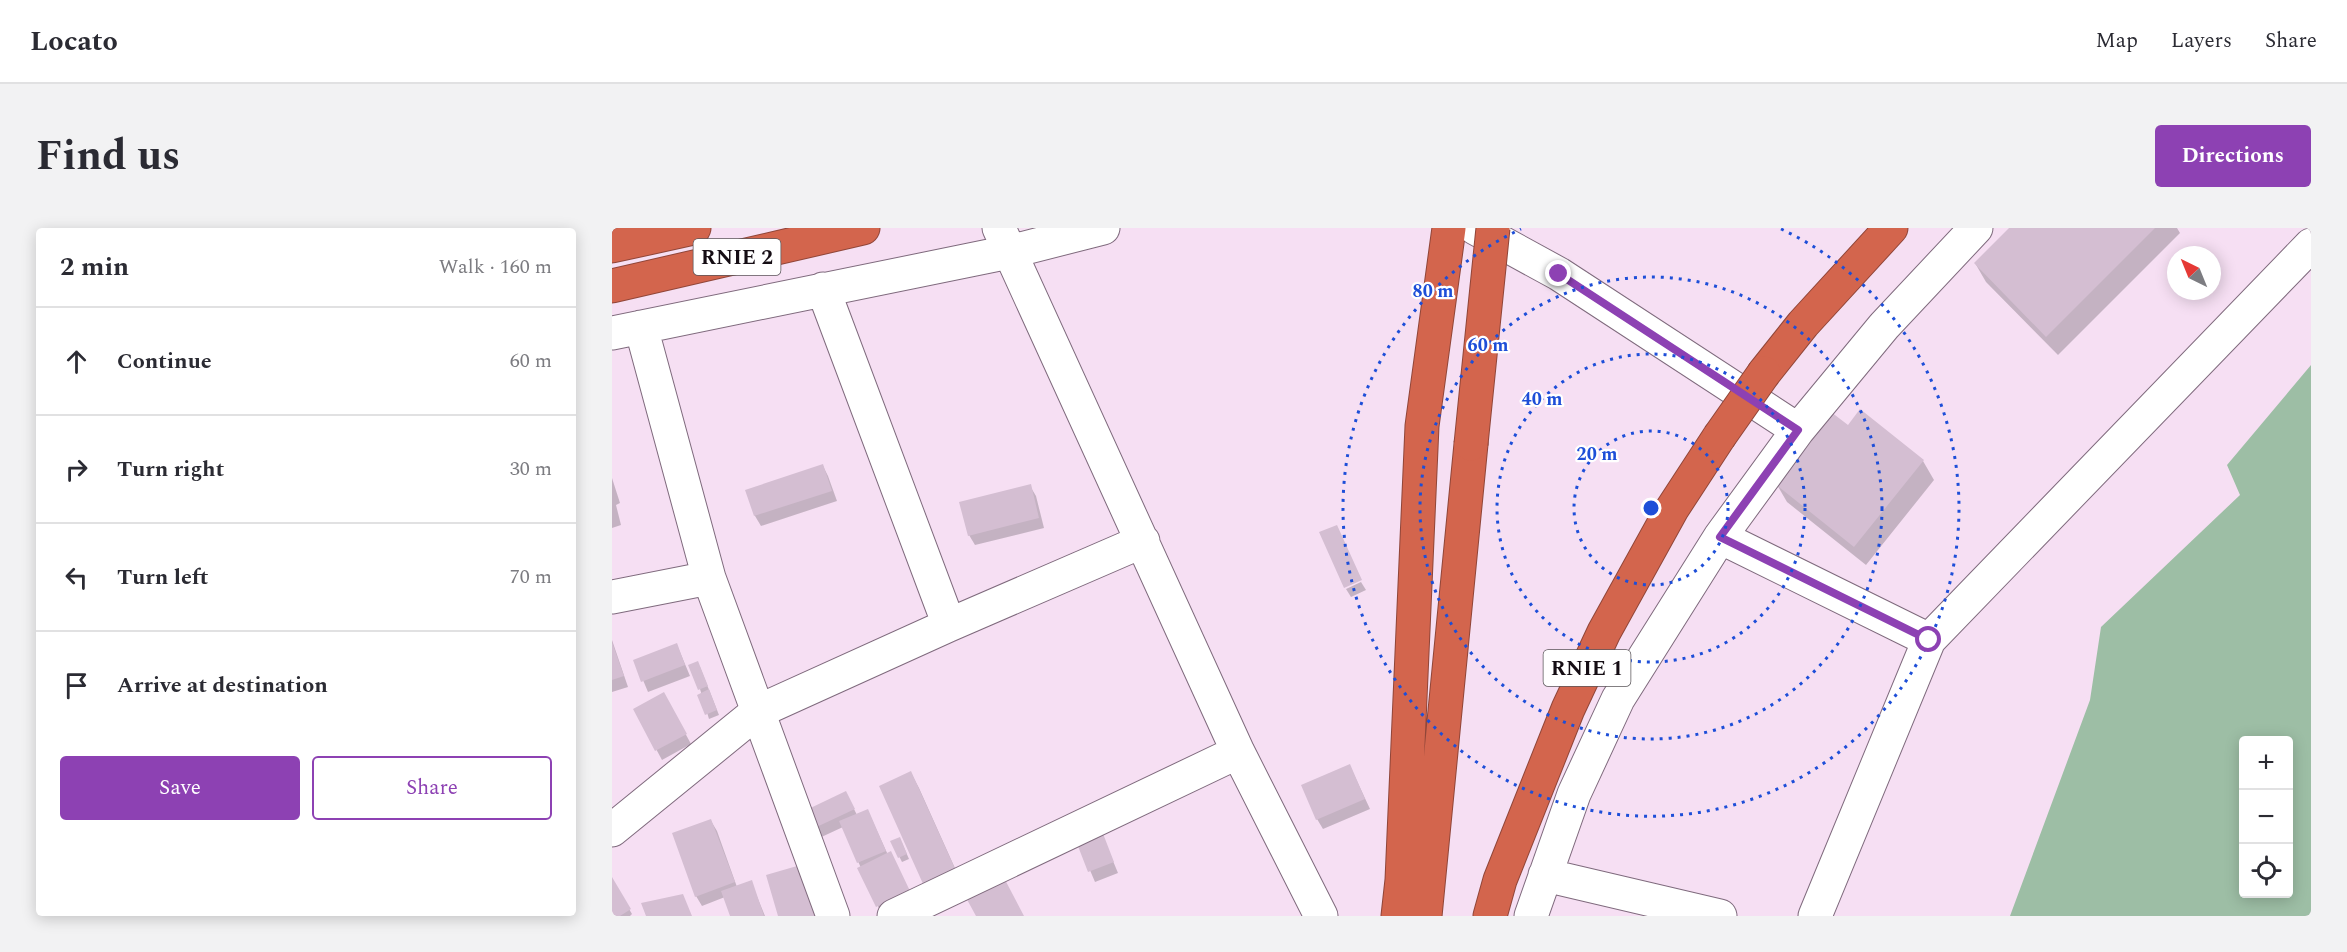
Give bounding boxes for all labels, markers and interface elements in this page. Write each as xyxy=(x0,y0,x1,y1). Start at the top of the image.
text: Locato xyxy=(30,20,118,63)
text: Map xyxy=(2096,25,2138,57)
text: Layers xyxy=(2171,25,2232,57)
text: Share xyxy=(2265,25,2317,57)
text: Find us xyxy=(36,125,180,188)
button: Directions xyxy=(2155,125,2311,187)
road number: RNIE 2 xyxy=(694,239,780,275)
north arrow xyxy=(2167,246,2221,300)
text: 2 min xyxy=(60,247,129,287)
text: Walk · 160 m xyxy=(439,252,552,282)
route end xyxy=(1545,260,1571,286)
text: 80 m xyxy=(1413,278,1453,305)
text: 60 m xyxy=(1468,332,1508,359)
icon: ahead xyxy=(60,345,93,378)
text: Continue xyxy=(117,345,212,378)
text: 60 m xyxy=(510,346,552,376)
text: 40 m xyxy=(1522,386,1562,413)
text: 20 m xyxy=(1577,441,1617,468)
icon: right xyxy=(60,453,93,486)
text: Turn right xyxy=(117,453,224,486)
text: 30 m xyxy=(510,454,552,484)
centre of rings xyxy=(1641,498,1661,518)
icon: left xyxy=(60,561,93,594)
text: Turn left xyxy=(117,561,209,594)
text: 70 m xyxy=(510,562,552,592)
route start xyxy=(1915,626,1941,652)
road number: RNIE 1 xyxy=(1544,650,1630,686)
icon: arrive xyxy=(60,669,93,702)
text: Arrive at destination xyxy=(117,669,328,702)
map controls xyxy=(2239,736,2293,898)
button: + xyxy=(2239,736,2293,790)
button: Save xyxy=(60,756,300,820)
button: Share xyxy=(312,756,552,820)
button: − xyxy=(2239,790,2293,844)
button: locate xyxy=(2239,844,2293,898)

